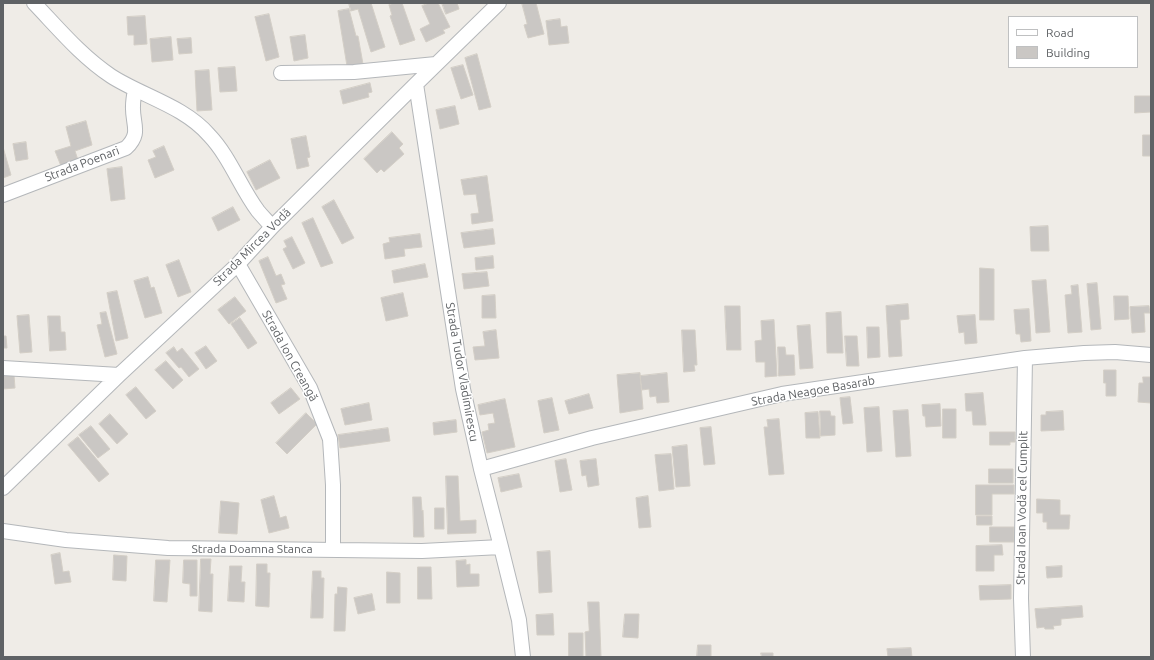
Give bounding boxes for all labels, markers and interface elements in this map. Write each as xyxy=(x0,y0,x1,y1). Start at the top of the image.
legend xyxy=(1008,16,1138,68)
text: Road xyxy=(1046,26,1074,39)
text: Building xyxy=(1046,46,1090,59)
street label: Strada Poenari xyxy=(43,143,121,185)
street label: Strada Mircea Vodă xyxy=(210,205,294,289)
street label: Strada Tudor Vladimirescu xyxy=(443,301,481,443)
street label: Strada Ion Creangă xyxy=(259,308,321,404)
street label: Strada Neagoe Basarab xyxy=(750,373,876,409)
street label: Strada Ioan Vodă cel Cumplit xyxy=(1013,431,1031,585)
street label: Strada Doamna Stanca xyxy=(191,542,313,556)

